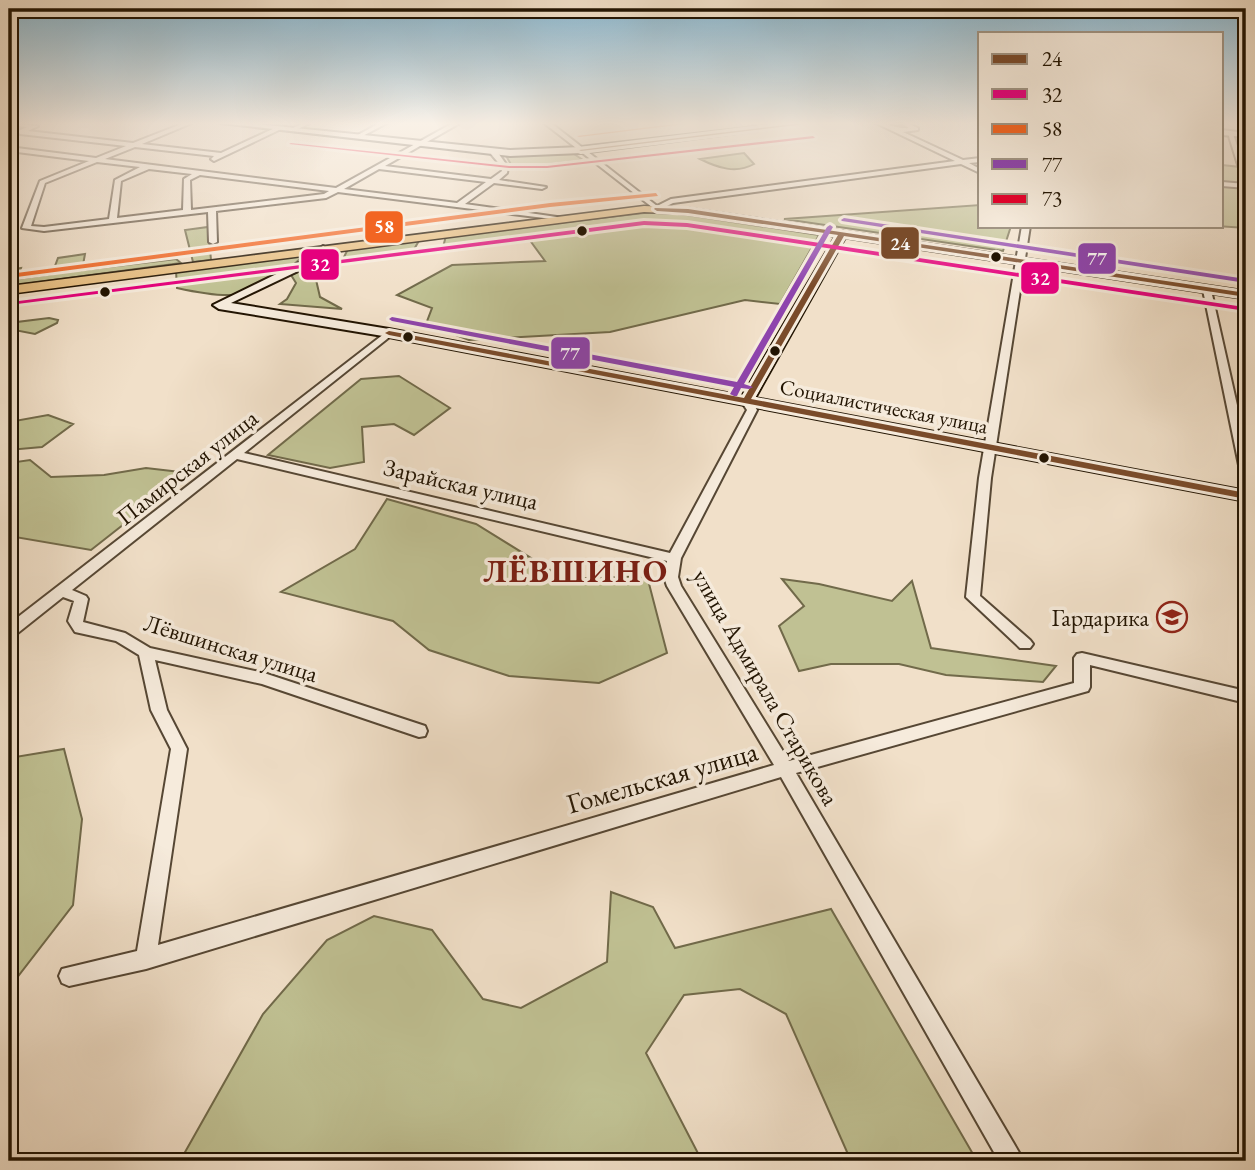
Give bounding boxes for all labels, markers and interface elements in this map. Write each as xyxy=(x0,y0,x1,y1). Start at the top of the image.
legend xyxy=(978,32,1224,228)
text: 24 xyxy=(1042,45,1063,72)
text: 32 xyxy=(1042,81,1062,108)
text: 58 xyxy=(1042,115,1062,142)
text: 77 xyxy=(1042,151,1063,178)
text: 73 xyxy=(1042,185,1062,212)
line badge: 58 xyxy=(364,210,404,244)
text: 58 xyxy=(374,214,394,239)
unlabelled marker xyxy=(575,224,589,238)
line badge: 24 xyxy=(880,226,920,260)
text: 24 xyxy=(890,231,911,256)
line badge: 77 xyxy=(1077,242,1117,275)
text: 77 xyxy=(1087,246,1108,271)
line badge: 32 xyxy=(300,248,340,281)
unlabelled marker xyxy=(989,250,1003,264)
text: 32 xyxy=(310,252,330,277)
line badge: 32 xyxy=(1020,261,1060,295)
text: 32 xyxy=(1030,266,1050,291)
unlabelled marker xyxy=(98,285,112,299)
unlabelled marker xyxy=(401,330,415,344)
line badge: 77 xyxy=(550,336,591,370)
text: 77 xyxy=(560,341,581,366)
unlabelled marker xyxy=(768,344,782,358)
street label: Социалистическая улица xyxy=(778,373,991,440)
street label: Памирская улица xyxy=(110,402,264,532)
street label: Зарайская улица xyxy=(381,451,542,517)
unlabelled marker xyxy=(1037,451,1051,465)
district label: ЛЁВШИНО xyxy=(483,550,669,592)
street label: улица Адмирала Старикова xyxy=(686,563,847,811)
school or university icon: Гардарика xyxy=(1155,600,1189,634)
place label: Гардарика xyxy=(1051,602,1149,633)
street label: Лёвшинская улица xyxy=(140,607,322,689)
street label: Гомельская улица xyxy=(562,732,763,822)

